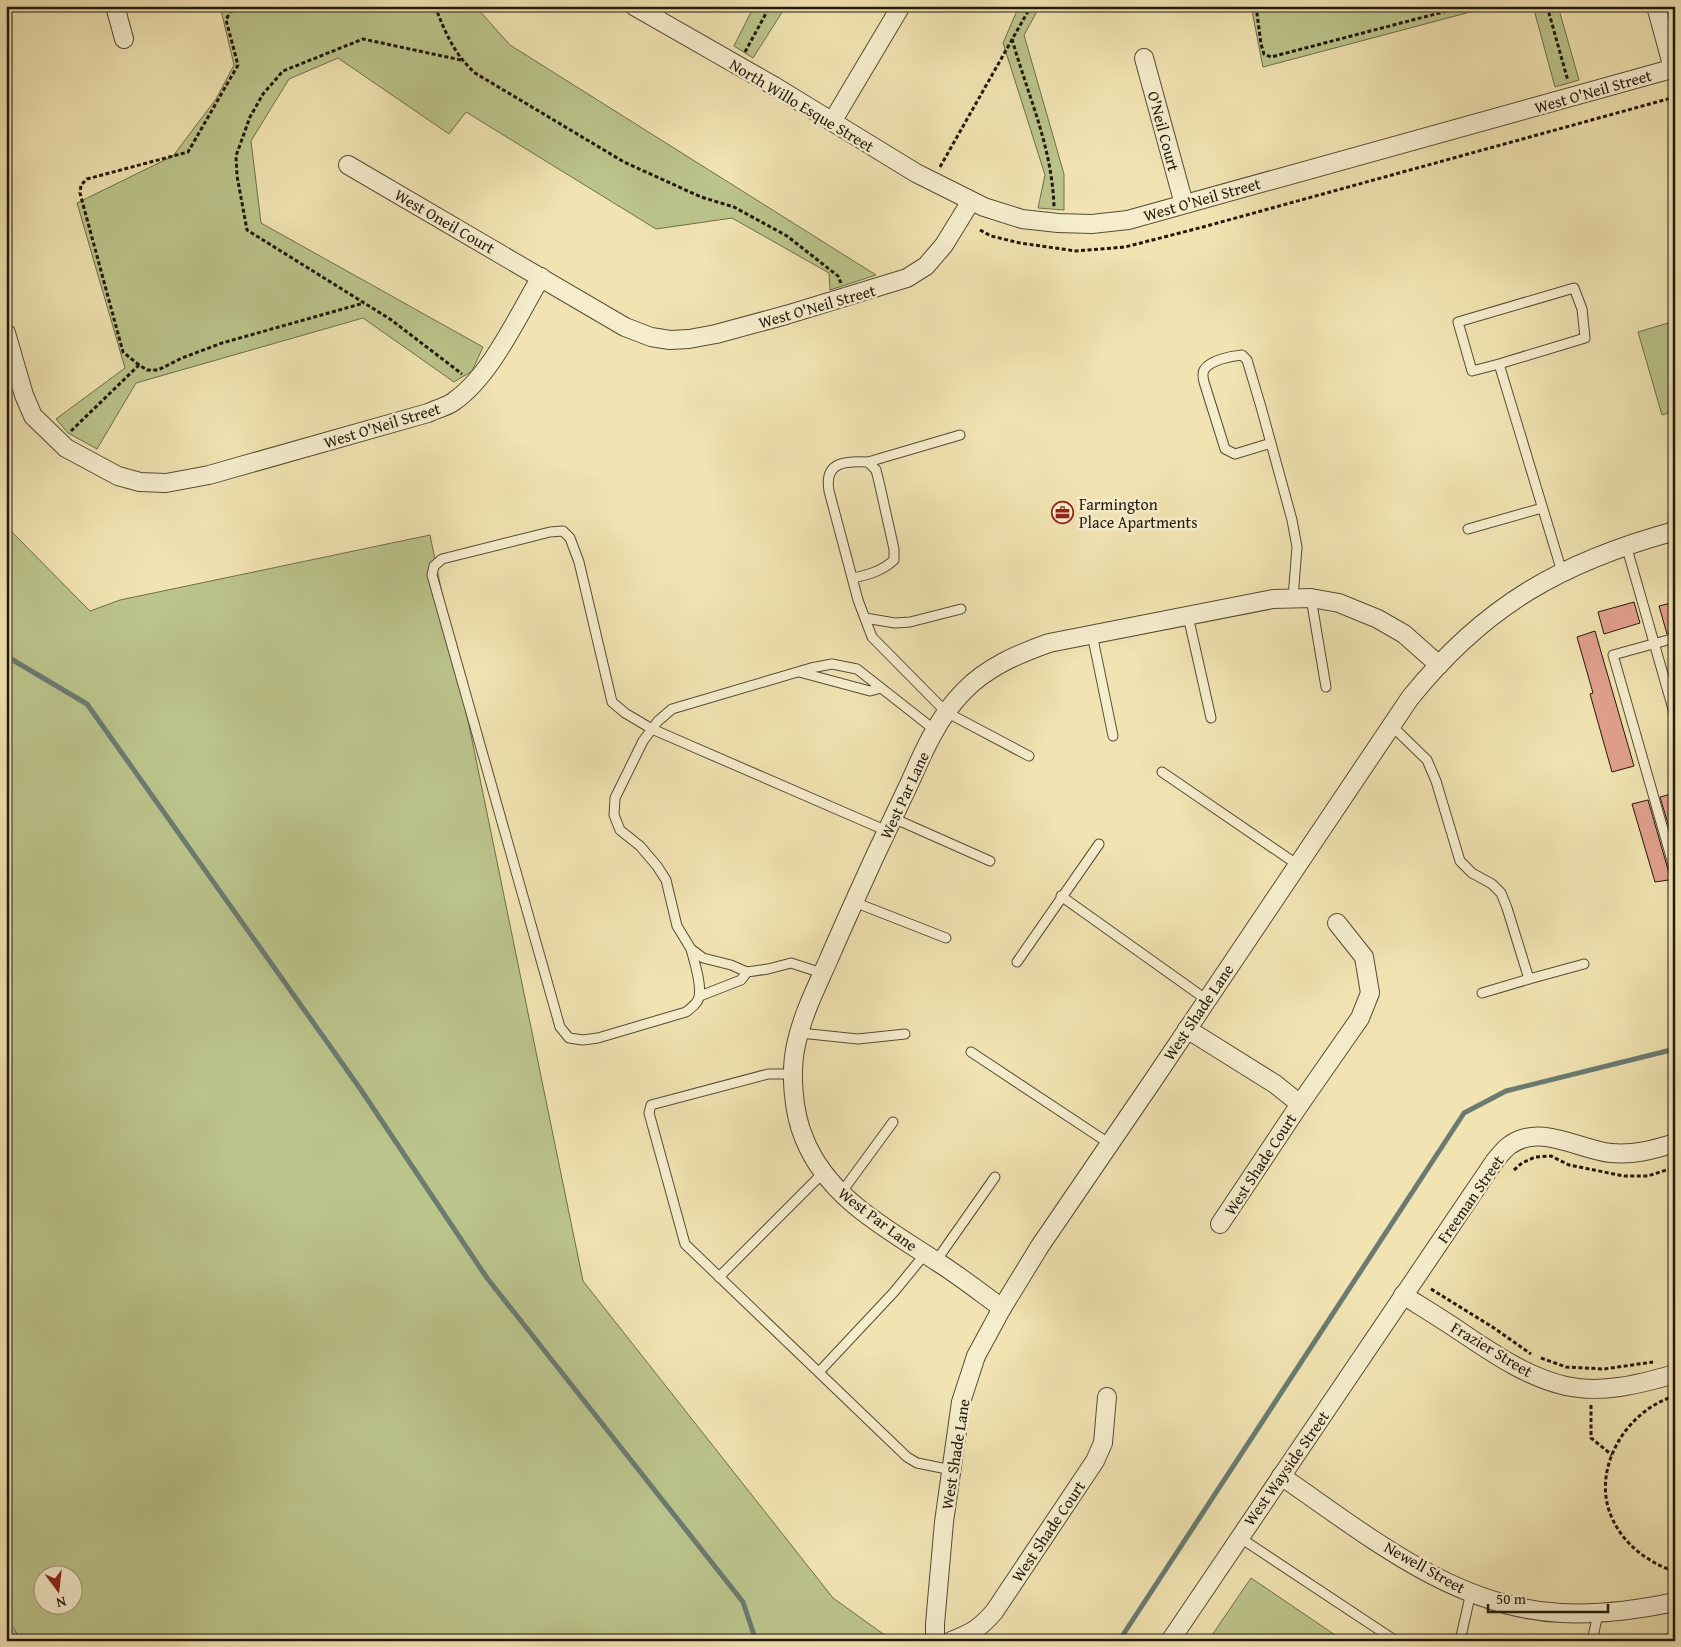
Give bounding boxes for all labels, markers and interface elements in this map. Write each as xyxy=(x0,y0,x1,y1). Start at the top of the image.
street label: North Willo Esque Street xyxy=(725,52,879,158)
street label: West O'Neil Street xyxy=(1532,63,1655,119)
street label: O'Neil Court xyxy=(1142,88,1186,174)
street label: West O'Neil Street xyxy=(1141,171,1264,227)
street label: West Oneil Court xyxy=(390,182,500,260)
street label: West O'Neil Street xyxy=(756,278,879,334)
street label: West O'Neil Street xyxy=(321,396,444,454)
place label: Farmington Place Apartments xyxy=(1079,492,1197,534)
office icon: Farmington Place Apartments xyxy=(1051,501,1075,525)
street label: West Par Lane xyxy=(873,747,935,843)
street label: West Shade Lane xyxy=(1157,959,1239,1065)
street label: West Shade Court xyxy=(1218,1108,1302,1220)
street label: Freeman Street xyxy=(1431,1150,1510,1248)
street label: West Par Lane xyxy=(833,1181,923,1257)
street label: Frazier Street xyxy=(1447,1315,1538,1383)
street label: West Shade Lane xyxy=(934,1397,976,1511)
street label: West Wayside Street xyxy=(1237,1405,1335,1530)
street label: West Shade Court xyxy=(1005,1475,1091,1587)
street label: Newell Street xyxy=(1380,1535,1470,1599)
north arrow xyxy=(32,1564,82,1614)
scale bar xyxy=(1488,1582,1608,1614)
text: 50 m xyxy=(1496,1588,1527,1609)
text: N xyxy=(54,1592,68,1614)

